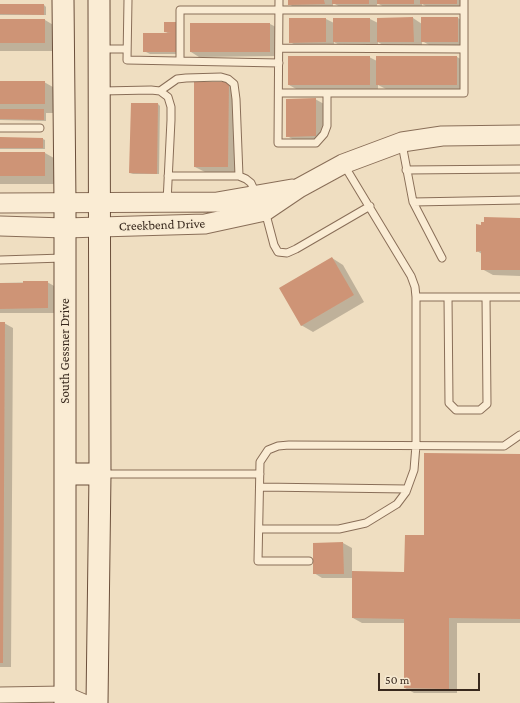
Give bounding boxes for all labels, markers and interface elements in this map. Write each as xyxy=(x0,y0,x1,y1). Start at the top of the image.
street label: Creekbend Drive xyxy=(119,216,205,234)
street label: South Gessner Drive xyxy=(57,298,73,404)
scale bar xyxy=(380,665,482,691)
text: 50 m xyxy=(385,673,409,687)

